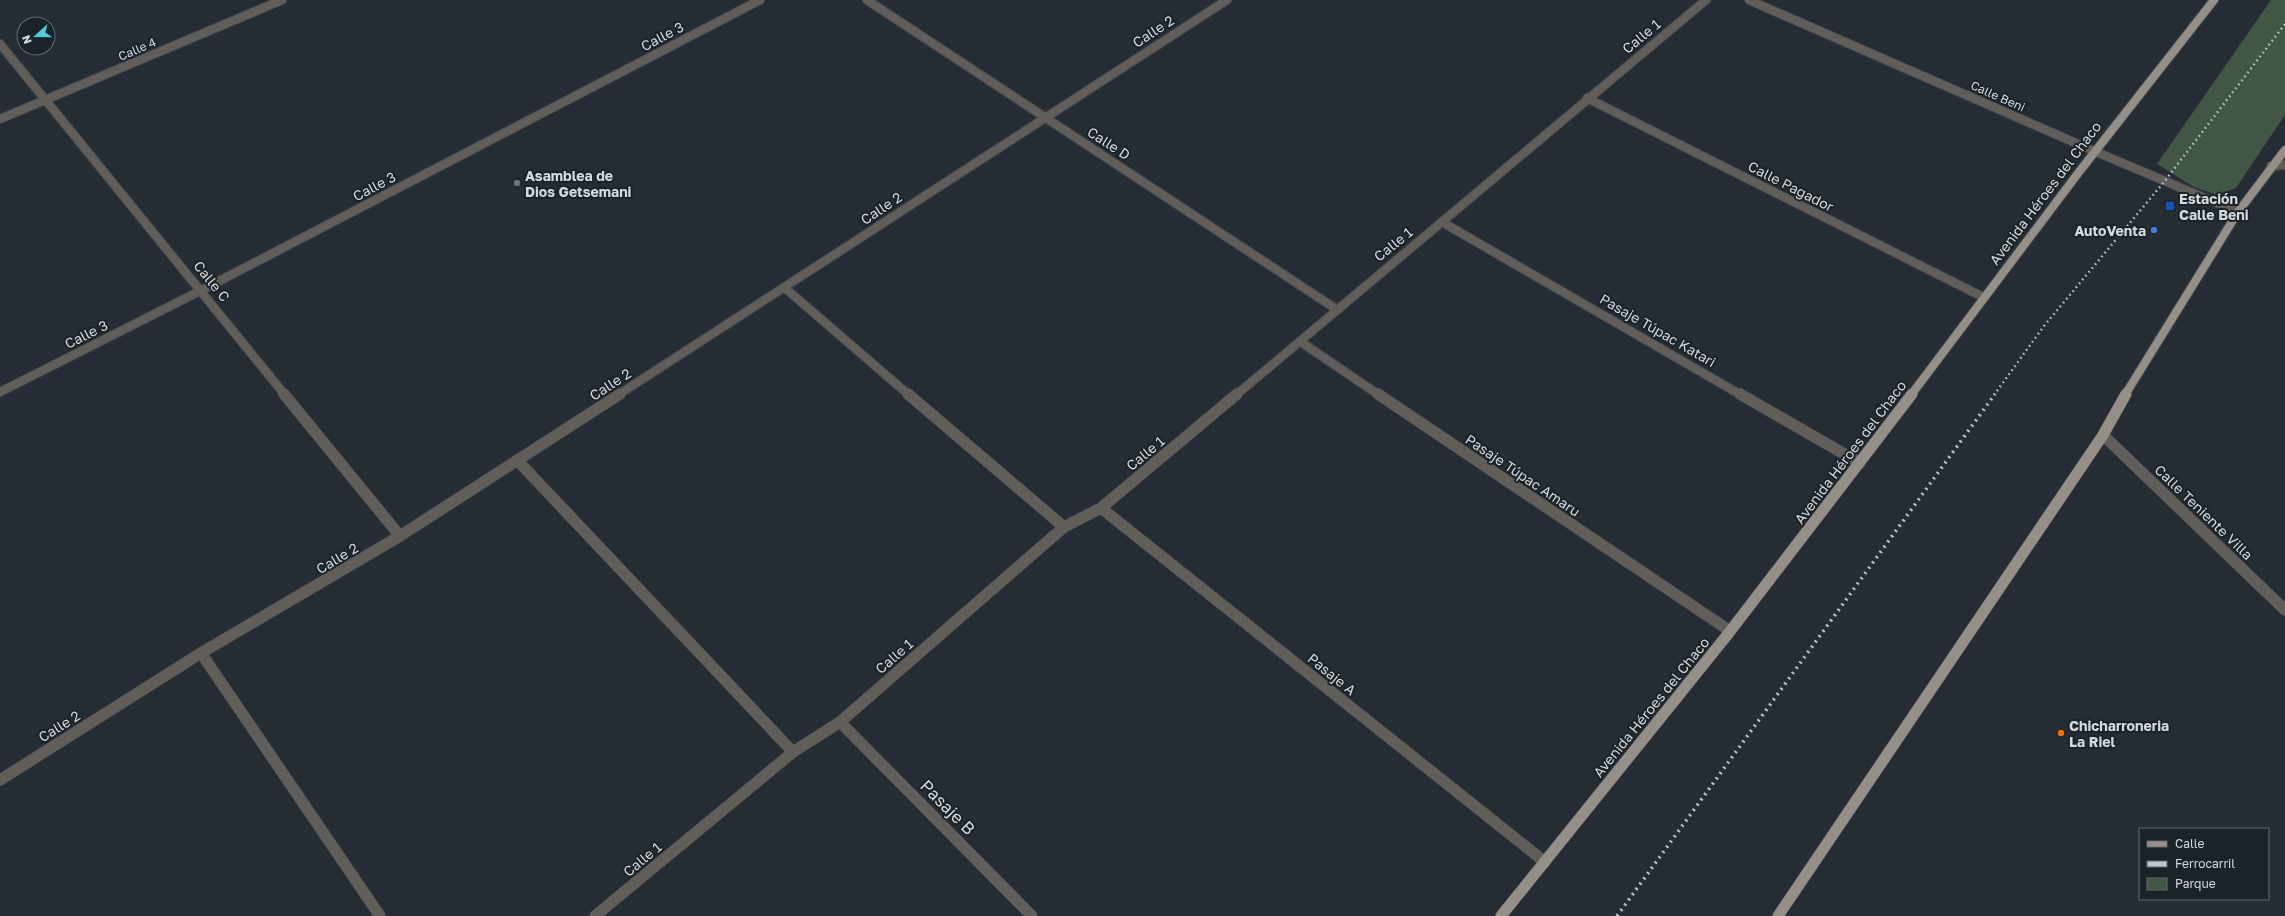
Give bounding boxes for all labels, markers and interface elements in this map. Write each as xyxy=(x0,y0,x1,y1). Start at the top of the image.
street label: Calle 2 xyxy=(1129,11,1177,51)
street label: Calle 1 xyxy=(1618,15,1664,57)
north arrow xyxy=(16,16,56,56)
street label: Calle 3 xyxy=(638,18,686,54)
text: N xyxy=(19,34,34,46)
street label: Calle 4 xyxy=(116,34,158,64)
street label: Calle Beni xyxy=(1968,77,2028,115)
street label: Avenida Héroes del Chaco xyxy=(1986,118,2104,268)
street label: Calle D xyxy=(1084,123,1134,163)
street label: Calle Pagador xyxy=(1745,157,1837,215)
place label: Asamblea de Dios Getsemani xyxy=(525,167,632,200)
street label: Calle 3 xyxy=(350,168,398,204)
marker: Asamblea de Dios Getsemani xyxy=(512,178,522,188)
street label: Calle 2 xyxy=(857,188,905,228)
place label: Estación Calle Beni xyxy=(2179,190,2249,223)
marker: Estación Calle Beni xyxy=(2164,200,2176,212)
place label: AutoVenta xyxy=(2074,222,2146,239)
street label: Calle 1 xyxy=(1370,223,1416,265)
marker: AutoVenta xyxy=(2149,225,2159,235)
street label: Calle C xyxy=(190,257,234,305)
street label: Pasaje Túpac Katari xyxy=(1597,290,1719,370)
street label: Calle 3 xyxy=(62,316,110,352)
street label: Calle 2 xyxy=(586,364,634,404)
street label: Avenida Héroes del Chaco xyxy=(1791,377,1909,527)
street label: Pasaje Túpac Amaru xyxy=(1462,430,1584,520)
street label: Calle 1 xyxy=(1122,432,1168,474)
street label: Calle Teniente Villa xyxy=(2151,461,2257,563)
street label: Calle 2 xyxy=(313,539,361,577)
street label: Avenida Héroes del Chaco xyxy=(1589,634,1713,780)
street label: Calle 1 xyxy=(872,635,917,677)
street label: Pasaje A xyxy=(1304,649,1360,699)
street label: Calle 2 xyxy=(35,707,83,745)
place label: Chicharroneria La Riel xyxy=(2069,717,2169,750)
marker: Chicharroneria La Riel xyxy=(2056,728,2066,738)
street label: Pasaje B xyxy=(916,775,980,839)
legend xyxy=(2139,828,2269,900)
text: Calle xyxy=(2175,836,2205,851)
street label: Calle 1 xyxy=(619,838,665,880)
text: Ferrocarril xyxy=(2175,856,2235,871)
text: Parque xyxy=(2175,876,2216,891)

